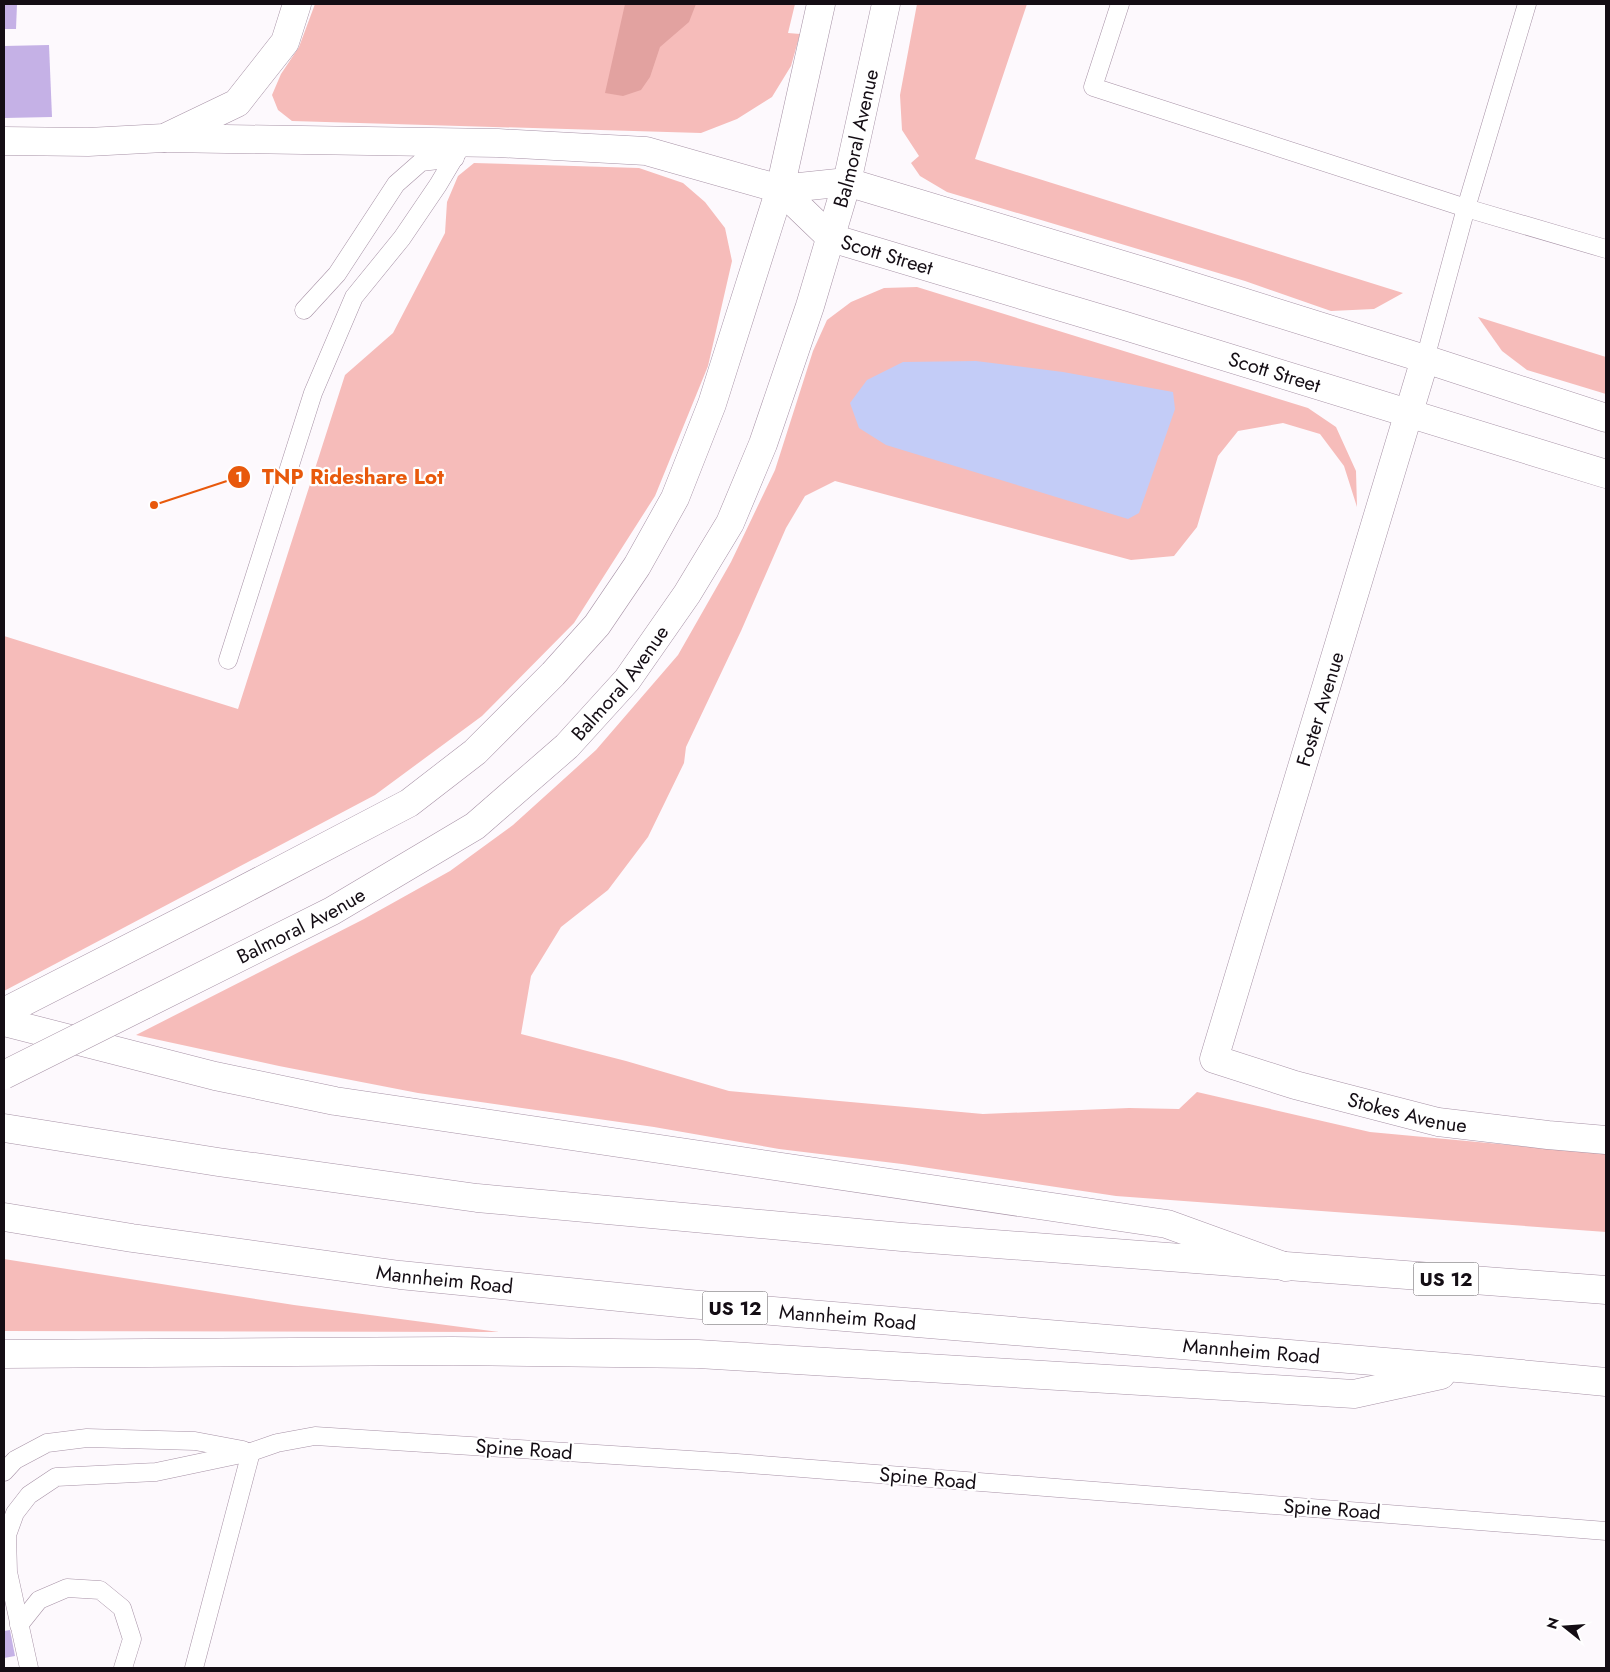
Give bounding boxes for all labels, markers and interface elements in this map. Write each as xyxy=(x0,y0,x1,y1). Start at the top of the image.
street label: Balmoral Avenue xyxy=(826,66,886,211)
street label: Scott Street xyxy=(837,228,936,283)
street label: Scott Street xyxy=(1225,345,1324,400)
callout: TNP Rideshare Lot xyxy=(227,459,454,495)
text: TNP Rideshare Lot xyxy=(262,462,444,492)
text: 1 xyxy=(235,466,243,488)
street label: Balmoral Avenue xyxy=(565,619,676,747)
street label: Foster Avenue xyxy=(1289,648,1352,770)
street label: Balmoral Avenue xyxy=(232,880,371,971)
street label: Stokes Avenue xyxy=(1344,1085,1469,1140)
street label: Mannheim Road xyxy=(374,1258,514,1301)
road number: US 12 xyxy=(1414,1262,1478,1296)
road number: US 12 xyxy=(702,1292,768,1325)
street label: Mannheim Road xyxy=(778,1298,917,1338)
street label: Mannheim Road xyxy=(1182,1331,1321,1372)
street label: Spine Road xyxy=(474,1432,574,1467)
street label: Spine Road xyxy=(878,1460,978,1497)
street label: Spine Road xyxy=(1282,1492,1382,1527)
north arrow xyxy=(1540,1602,1590,1652)
text: N xyxy=(1541,1615,1564,1631)

